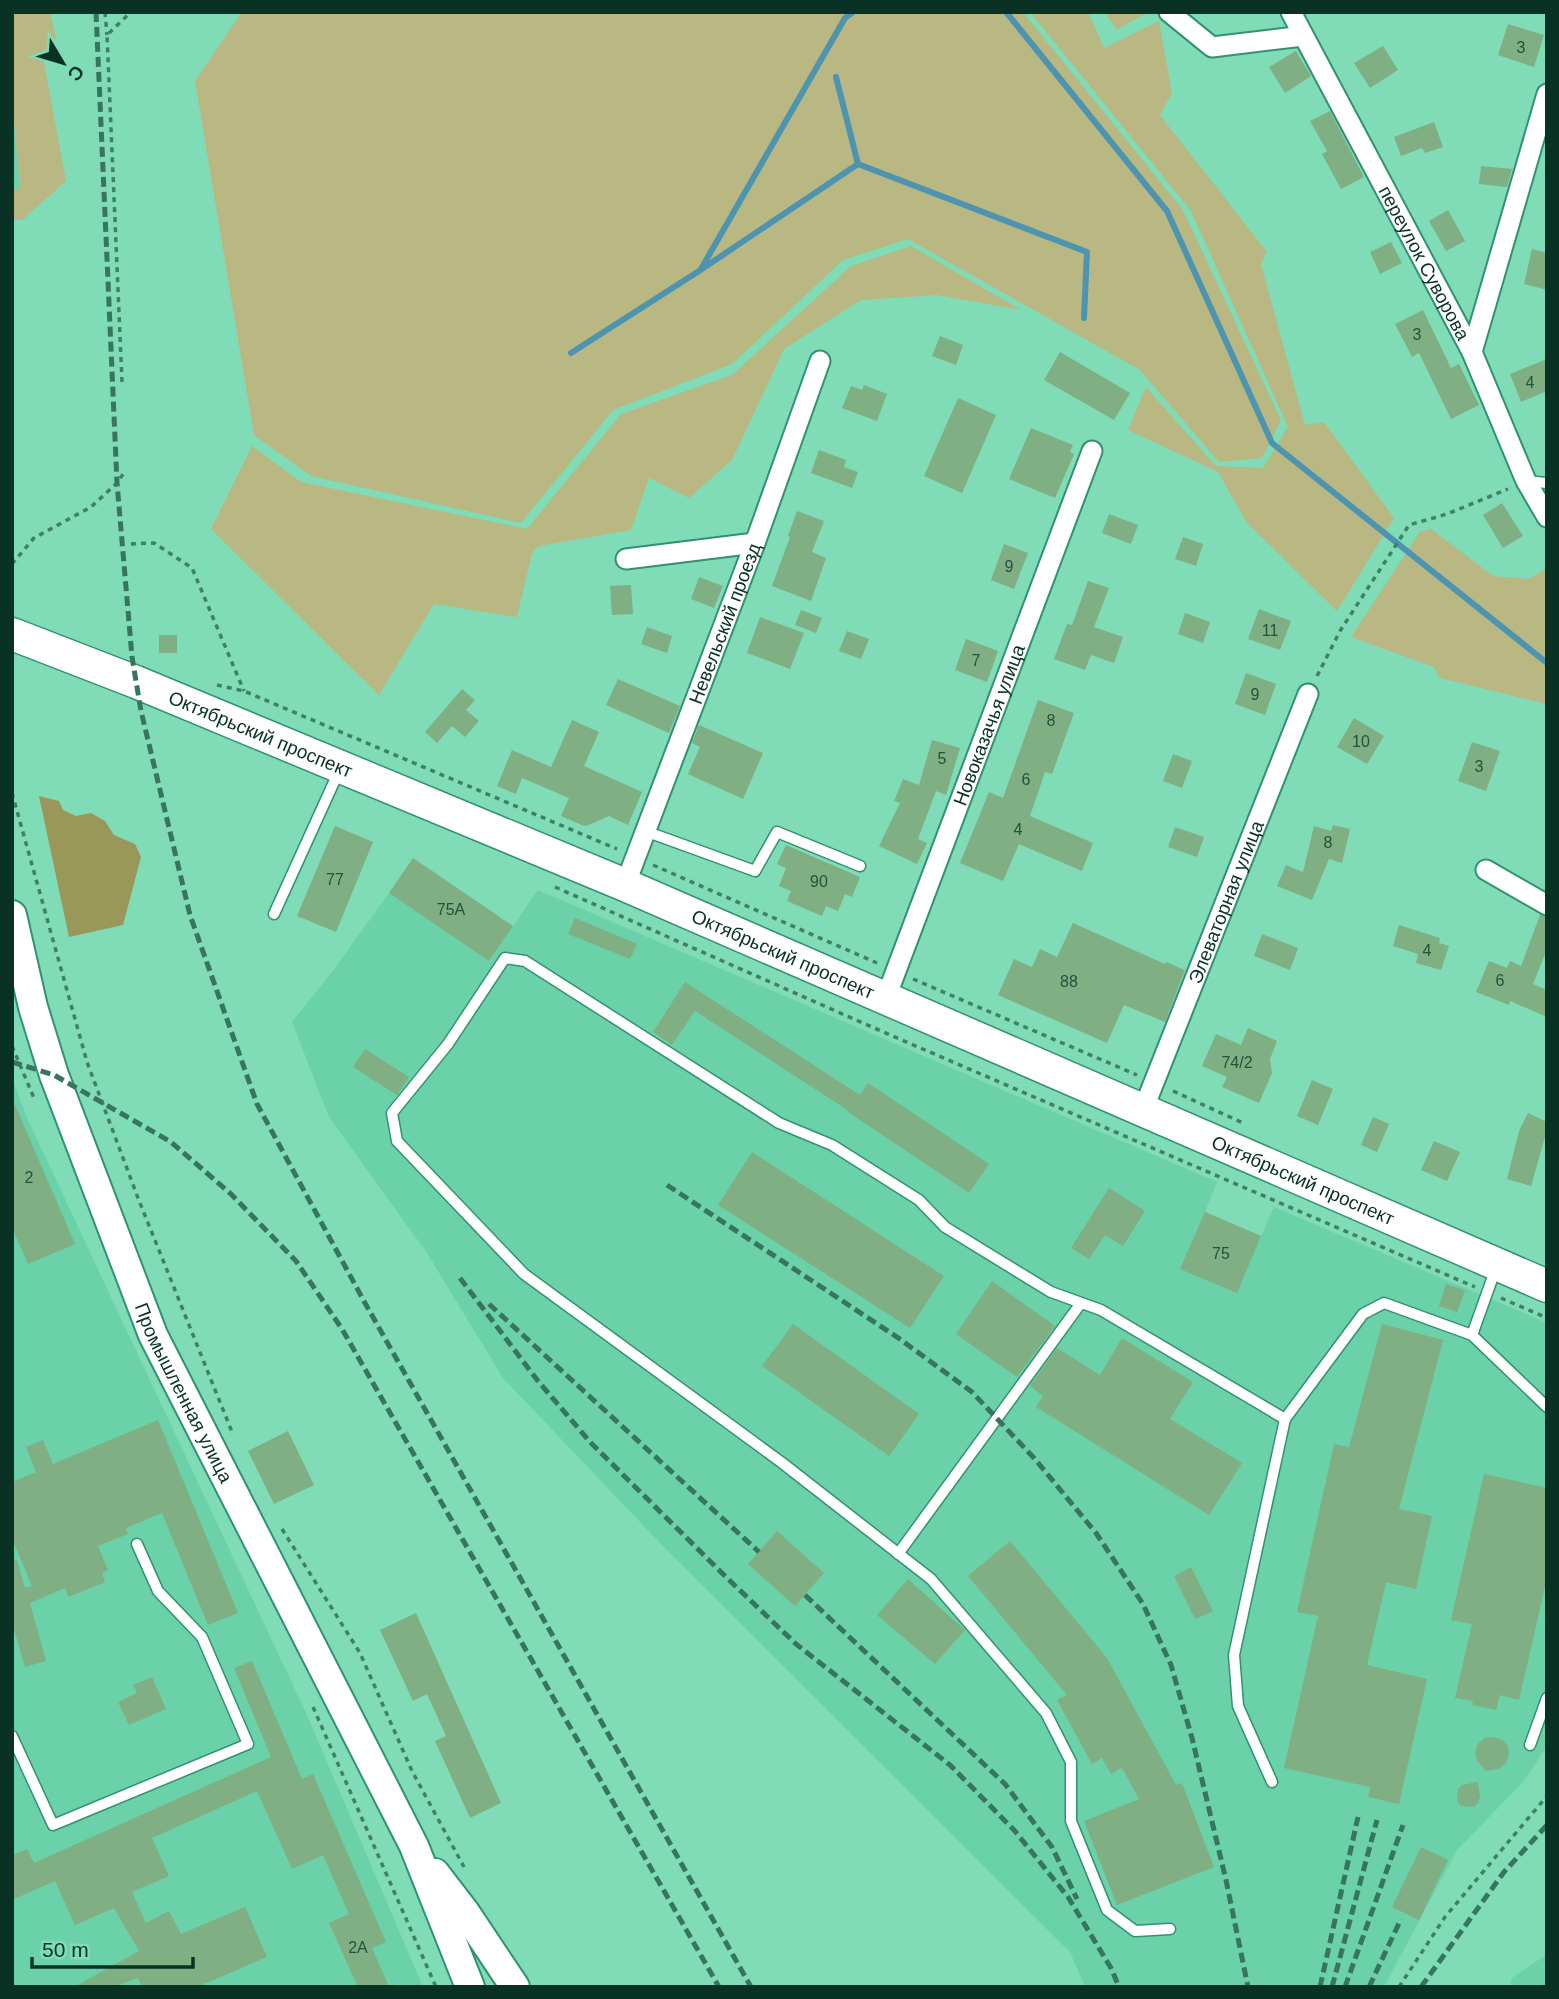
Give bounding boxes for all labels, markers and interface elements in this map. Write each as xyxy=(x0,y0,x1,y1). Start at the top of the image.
north arrow xyxy=(28,28,98,98)
house number: 3 xyxy=(1517,39,1526,56)
text: С xyxy=(63,61,89,85)
street label: переулок Суворова xyxy=(1375,182,1474,344)
house number: 3 xyxy=(1413,326,1422,343)
house number: 4 xyxy=(1526,374,1535,391)
street label: Невельский проезд xyxy=(684,540,765,707)
house number: 9 xyxy=(1005,558,1014,575)
house number: 11 xyxy=(1262,622,1278,639)
street label: Новоказачья улица xyxy=(949,641,1029,808)
house number: 7 xyxy=(972,652,981,669)
street label: Октябрьский проспект xyxy=(166,686,356,781)
house number: 9 xyxy=(1251,686,1260,703)
house number: 8 xyxy=(1047,712,1056,729)
house number: 10 xyxy=(1352,733,1370,750)
house number: 5 xyxy=(938,750,947,767)
house number: 3 xyxy=(1475,758,1484,775)
house number: 6 xyxy=(1022,771,1031,788)
street label: Элеваторная улица xyxy=(1184,817,1267,986)
house number: 4 xyxy=(1014,821,1023,838)
house number: 8 xyxy=(1324,834,1333,851)
house number: 77 xyxy=(326,871,344,888)
house number: 90 xyxy=(810,873,828,890)
house number: 75А xyxy=(437,901,466,918)
street label: Октябрьский проспект xyxy=(689,905,878,1003)
house number: 4 xyxy=(1423,942,1432,959)
house number: 6 xyxy=(1496,972,1505,989)
house number: 88 xyxy=(1060,973,1078,990)
house number: 74/2 xyxy=(1221,1054,1253,1071)
street label: Октябрьский проспект xyxy=(1209,1131,1398,1229)
house number: 2 xyxy=(25,1169,34,1186)
house number: 75 xyxy=(1212,1245,1230,1262)
street label: Промышленная улица xyxy=(131,1300,237,1486)
scale bar xyxy=(32,1926,192,1970)
text: 50 m xyxy=(42,1938,89,1961)
house number: 2А xyxy=(348,1939,368,1956)

